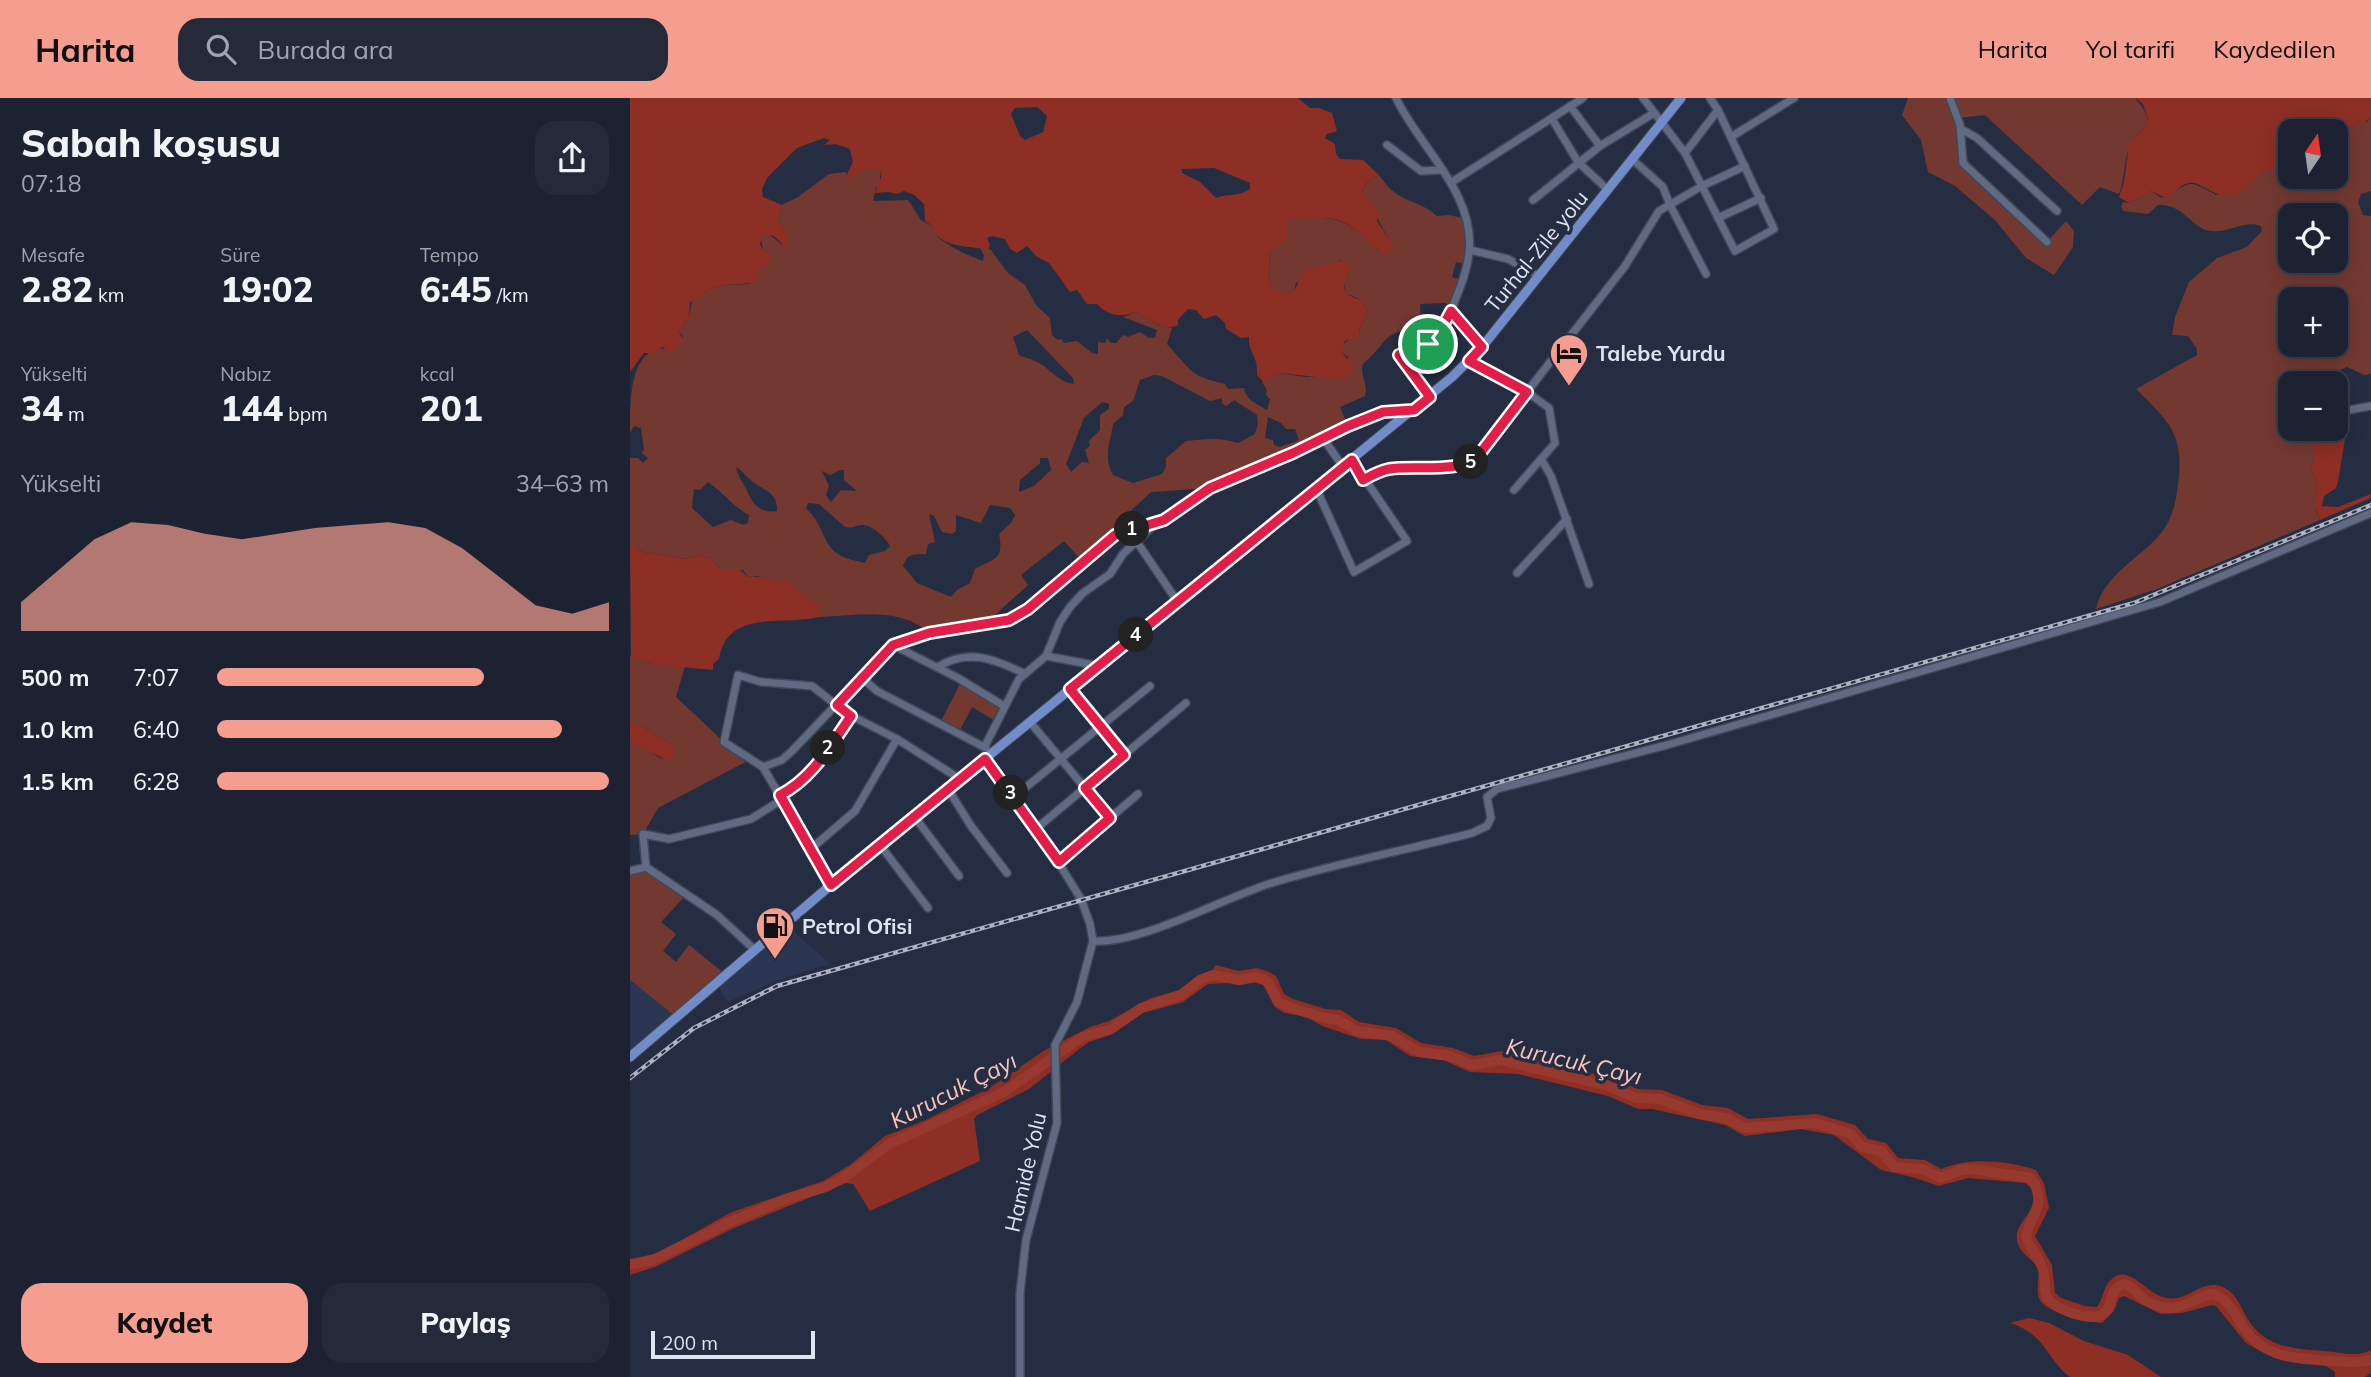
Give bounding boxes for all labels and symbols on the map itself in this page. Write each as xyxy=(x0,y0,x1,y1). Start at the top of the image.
north arrow xyxy=(2278,119,2348,189)
street label: Turhal-Zile yolu xyxy=(1479,185,1593,317)
pin xyxy=(1398,314,1458,374)
hotel icon: Talebe Yurdu xyxy=(1548,332,1590,387)
place label: Talebe Yurdu xyxy=(1596,340,1725,366)
pin: 5 xyxy=(1454,444,1488,480)
pin: 1 xyxy=(1114,512,1150,546)
pin: 4 xyxy=(1119,618,1154,652)
pin: 2 xyxy=(810,730,846,766)
pin: 3 xyxy=(994,776,1028,810)
fuel station icon: Petrol Ofisi xyxy=(754,905,796,960)
place label: Petrol Ofisi xyxy=(802,913,912,939)
water label: Kurucuk Çayı xyxy=(1503,1031,1645,1091)
water label: Kurucuk Çayı xyxy=(885,1046,1021,1134)
street label: Hamide Yolu xyxy=(999,1110,1051,1234)
scale bar xyxy=(651,1328,816,1360)

